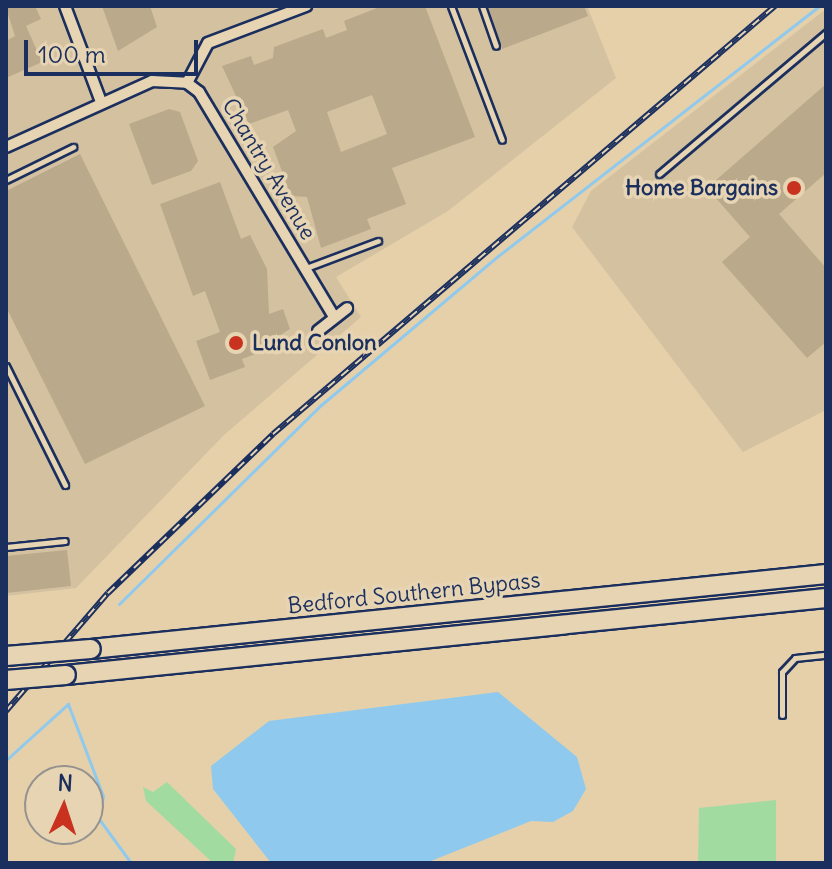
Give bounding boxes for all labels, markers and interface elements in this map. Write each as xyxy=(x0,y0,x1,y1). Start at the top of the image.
scale bar xyxy=(28,24,202,74)
text: 100 m xyxy=(38,39,106,69)
street label: Chantry Avenue xyxy=(216,94,322,244)
place label: Home Bargains xyxy=(625,175,778,201)
marker: Home Bargains xyxy=(785,179,803,197)
place label: Lund Conlon xyxy=(252,330,377,356)
marker: Lund Conlon xyxy=(227,334,245,352)
street label: Bedford Southern Bypass xyxy=(286,567,542,619)
north arrow xyxy=(24,765,104,845)
text: N xyxy=(57,769,73,797)

